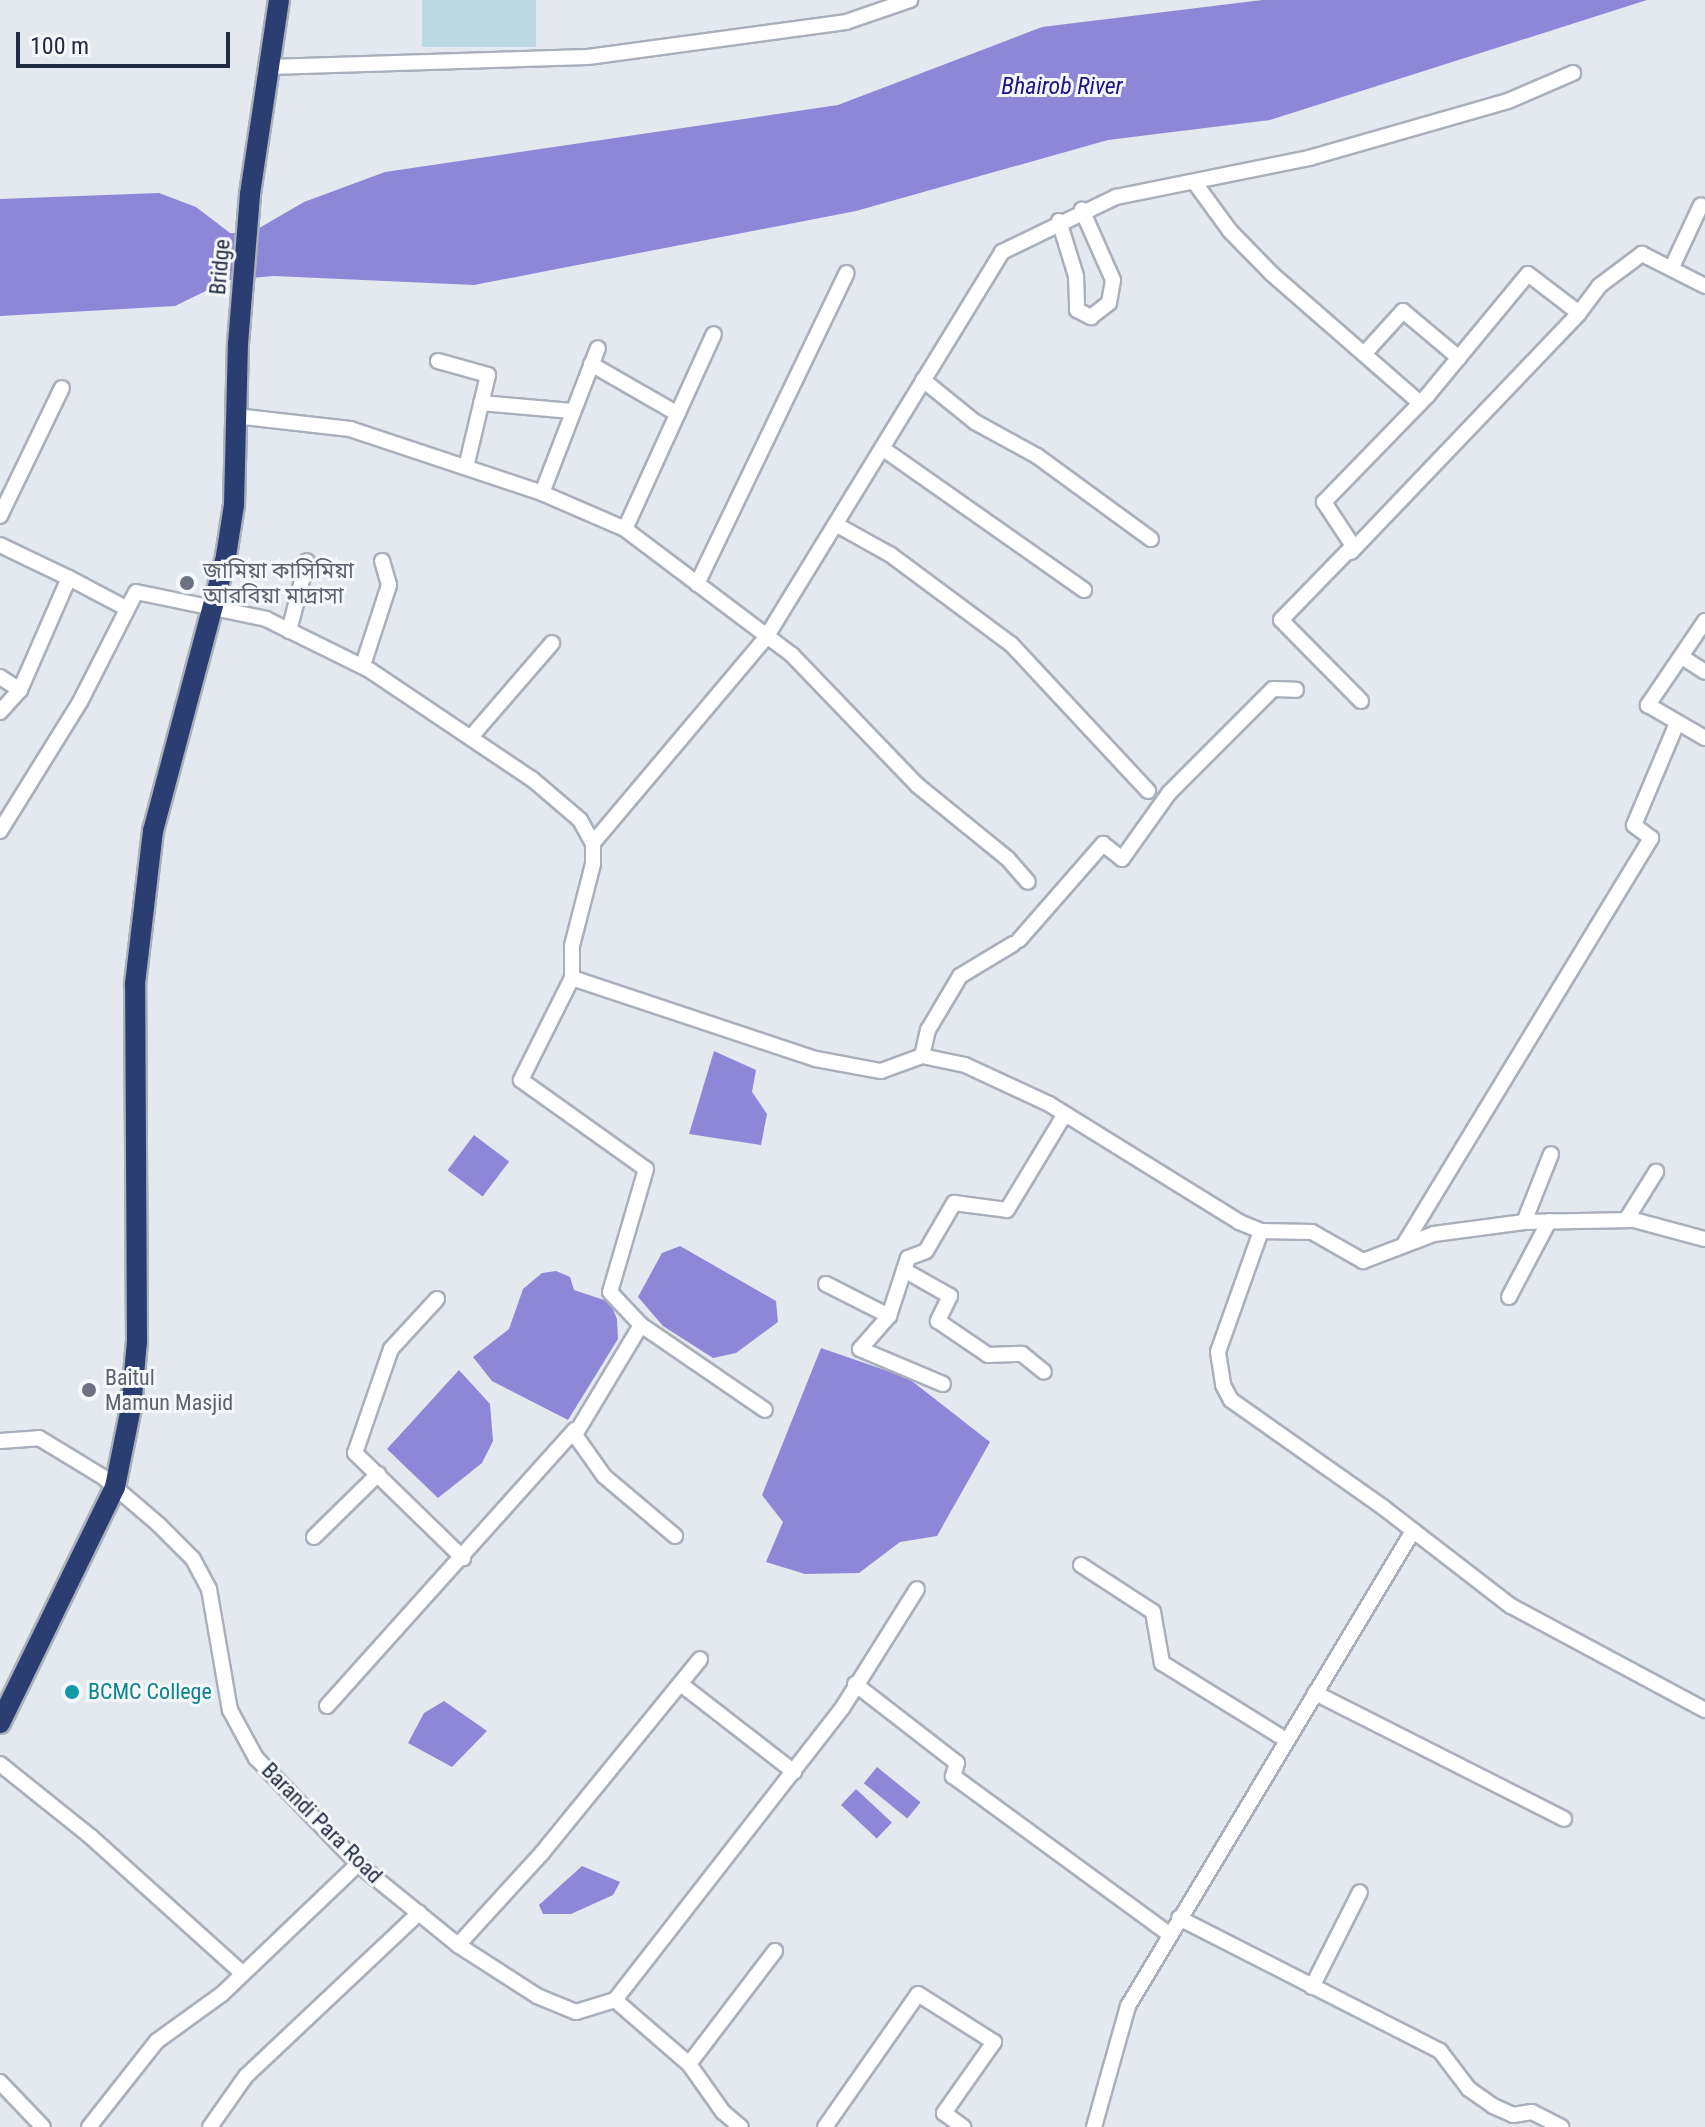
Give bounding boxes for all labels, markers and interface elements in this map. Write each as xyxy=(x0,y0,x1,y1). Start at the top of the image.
scale bar xyxy=(20,16,234,66)
text: 100 m xyxy=(30,32,89,60)
water label: Bhairob River xyxy=(1001,73,1123,101)
street label: Bridge xyxy=(204,238,236,296)
place label: জামিয়া কাসিমিয়া আরবিয়া মাদ্রাসা xyxy=(203,557,354,608)
marker: জামিয়া কাসিমিয়া আরবিয়া মাদ্রাসা xyxy=(178,574,196,592)
place label: Baitul Mamun Masjid xyxy=(105,1364,233,1416)
marker: Baitul Mamun Masjid xyxy=(80,1381,98,1399)
place label: BCMC College xyxy=(88,1679,212,1705)
marker: BCMC College xyxy=(63,1683,81,1701)
street label: Barandi Para Road xyxy=(256,1757,388,1889)

